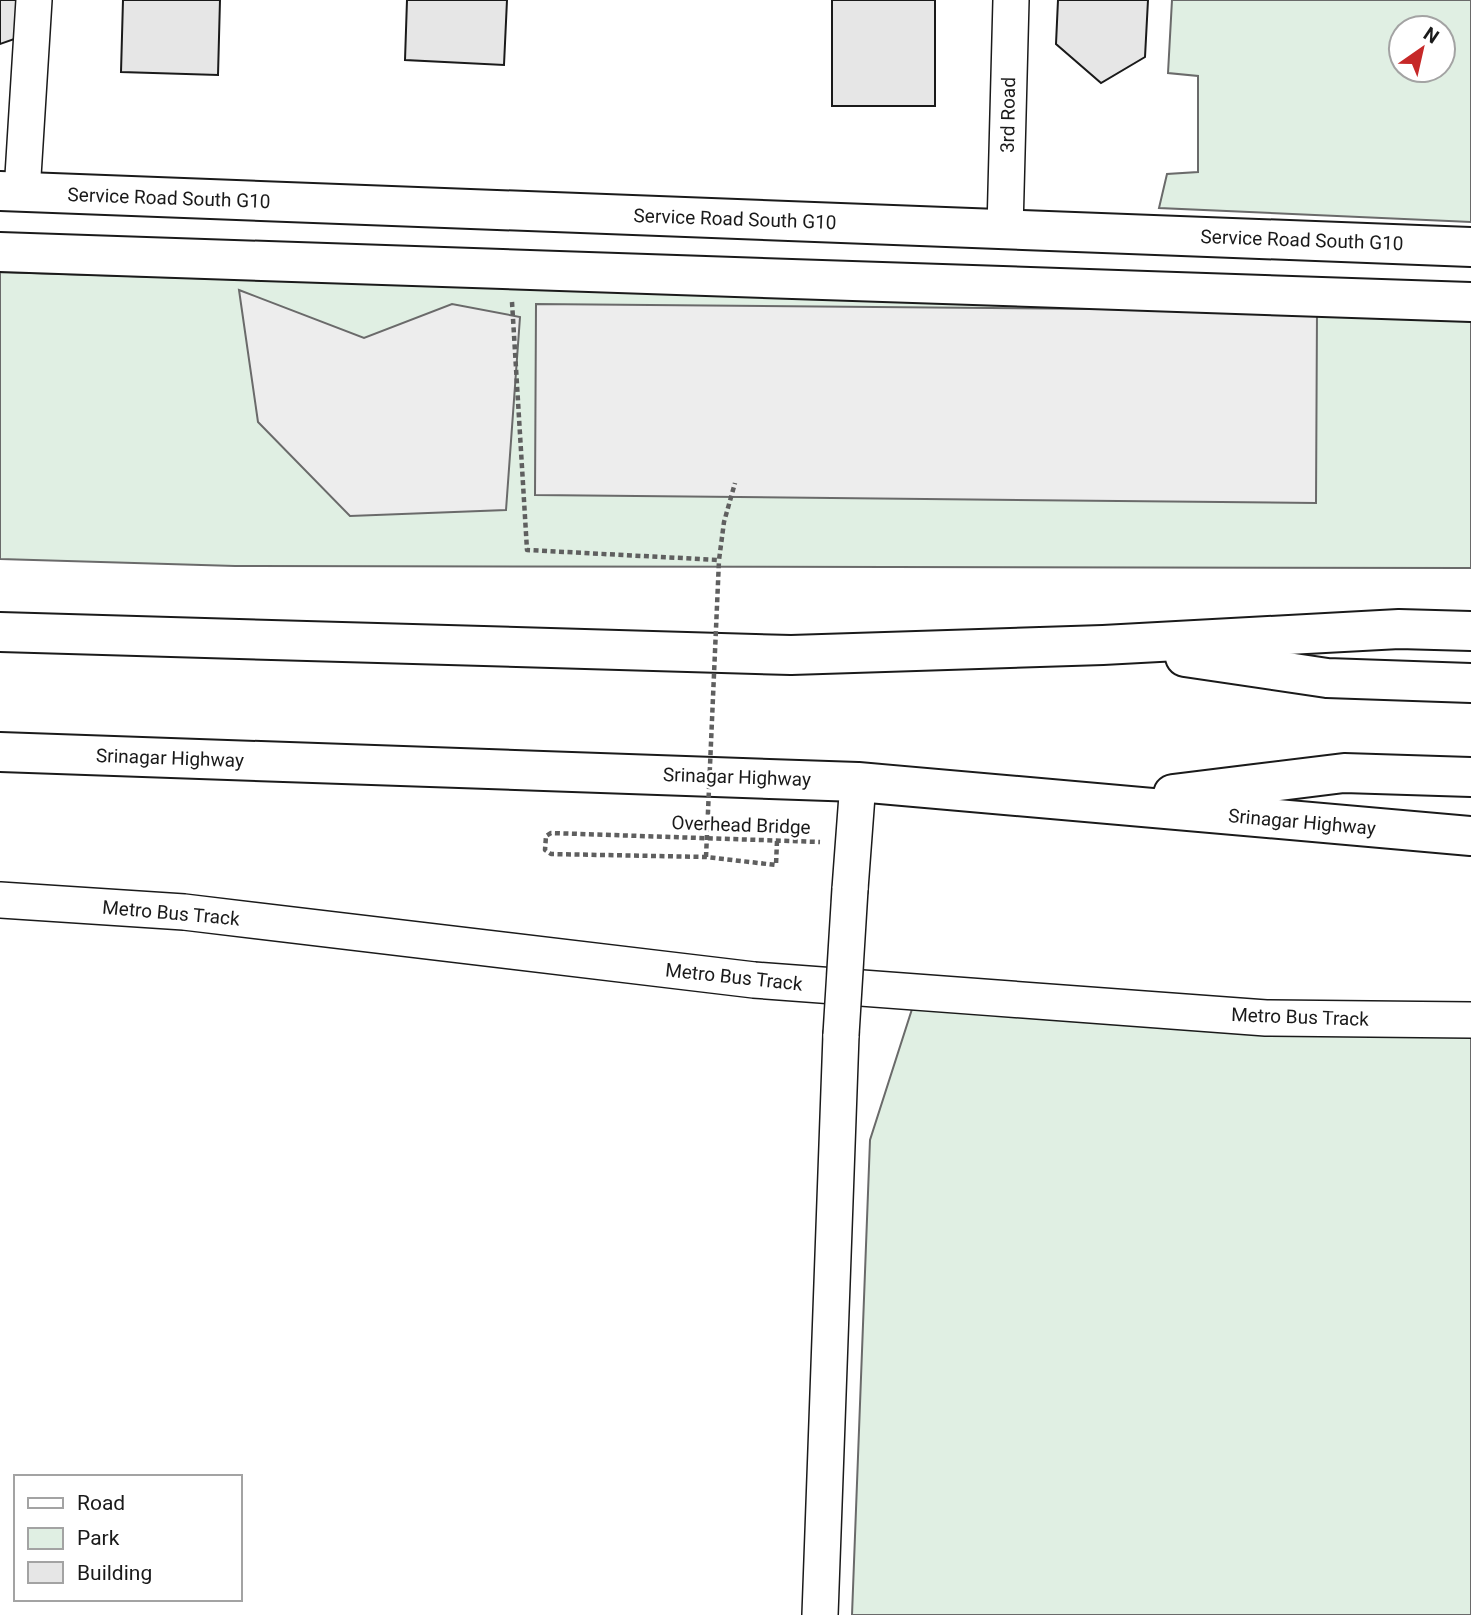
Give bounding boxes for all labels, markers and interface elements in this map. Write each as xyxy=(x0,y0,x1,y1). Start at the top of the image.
north arrow xyxy=(1387,14,1457,84)
text: N xyxy=(1419,22,1443,49)
street label: 3rd Road xyxy=(996,77,1020,153)
street label: Service Road South G10 xyxy=(67,183,271,213)
street label: Service Road South G10 xyxy=(633,204,837,234)
street label: Service Road South G10 xyxy=(1200,225,1404,255)
street label: Srinagar Highway xyxy=(96,744,244,772)
street label: Srinagar Highway xyxy=(663,763,811,791)
street label: Srinagar Highway xyxy=(1227,804,1377,840)
street label: Overhead Bridge xyxy=(671,811,811,839)
street label: Metro Bus Track xyxy=(101,896,241,930)
street label: Metro Bus Track xyxy=(664,958,804,996)
street label: Metro Bus Track xyxy=(1231,1003,1370,1031)
legend xyxy=(14,1475,242,1601)
text: Road xyxy=(77,1491,125,1515)
text: Park xyxy=(77,1526,120,1550)
text: Building xyxy=(77,1561,152,1585)

